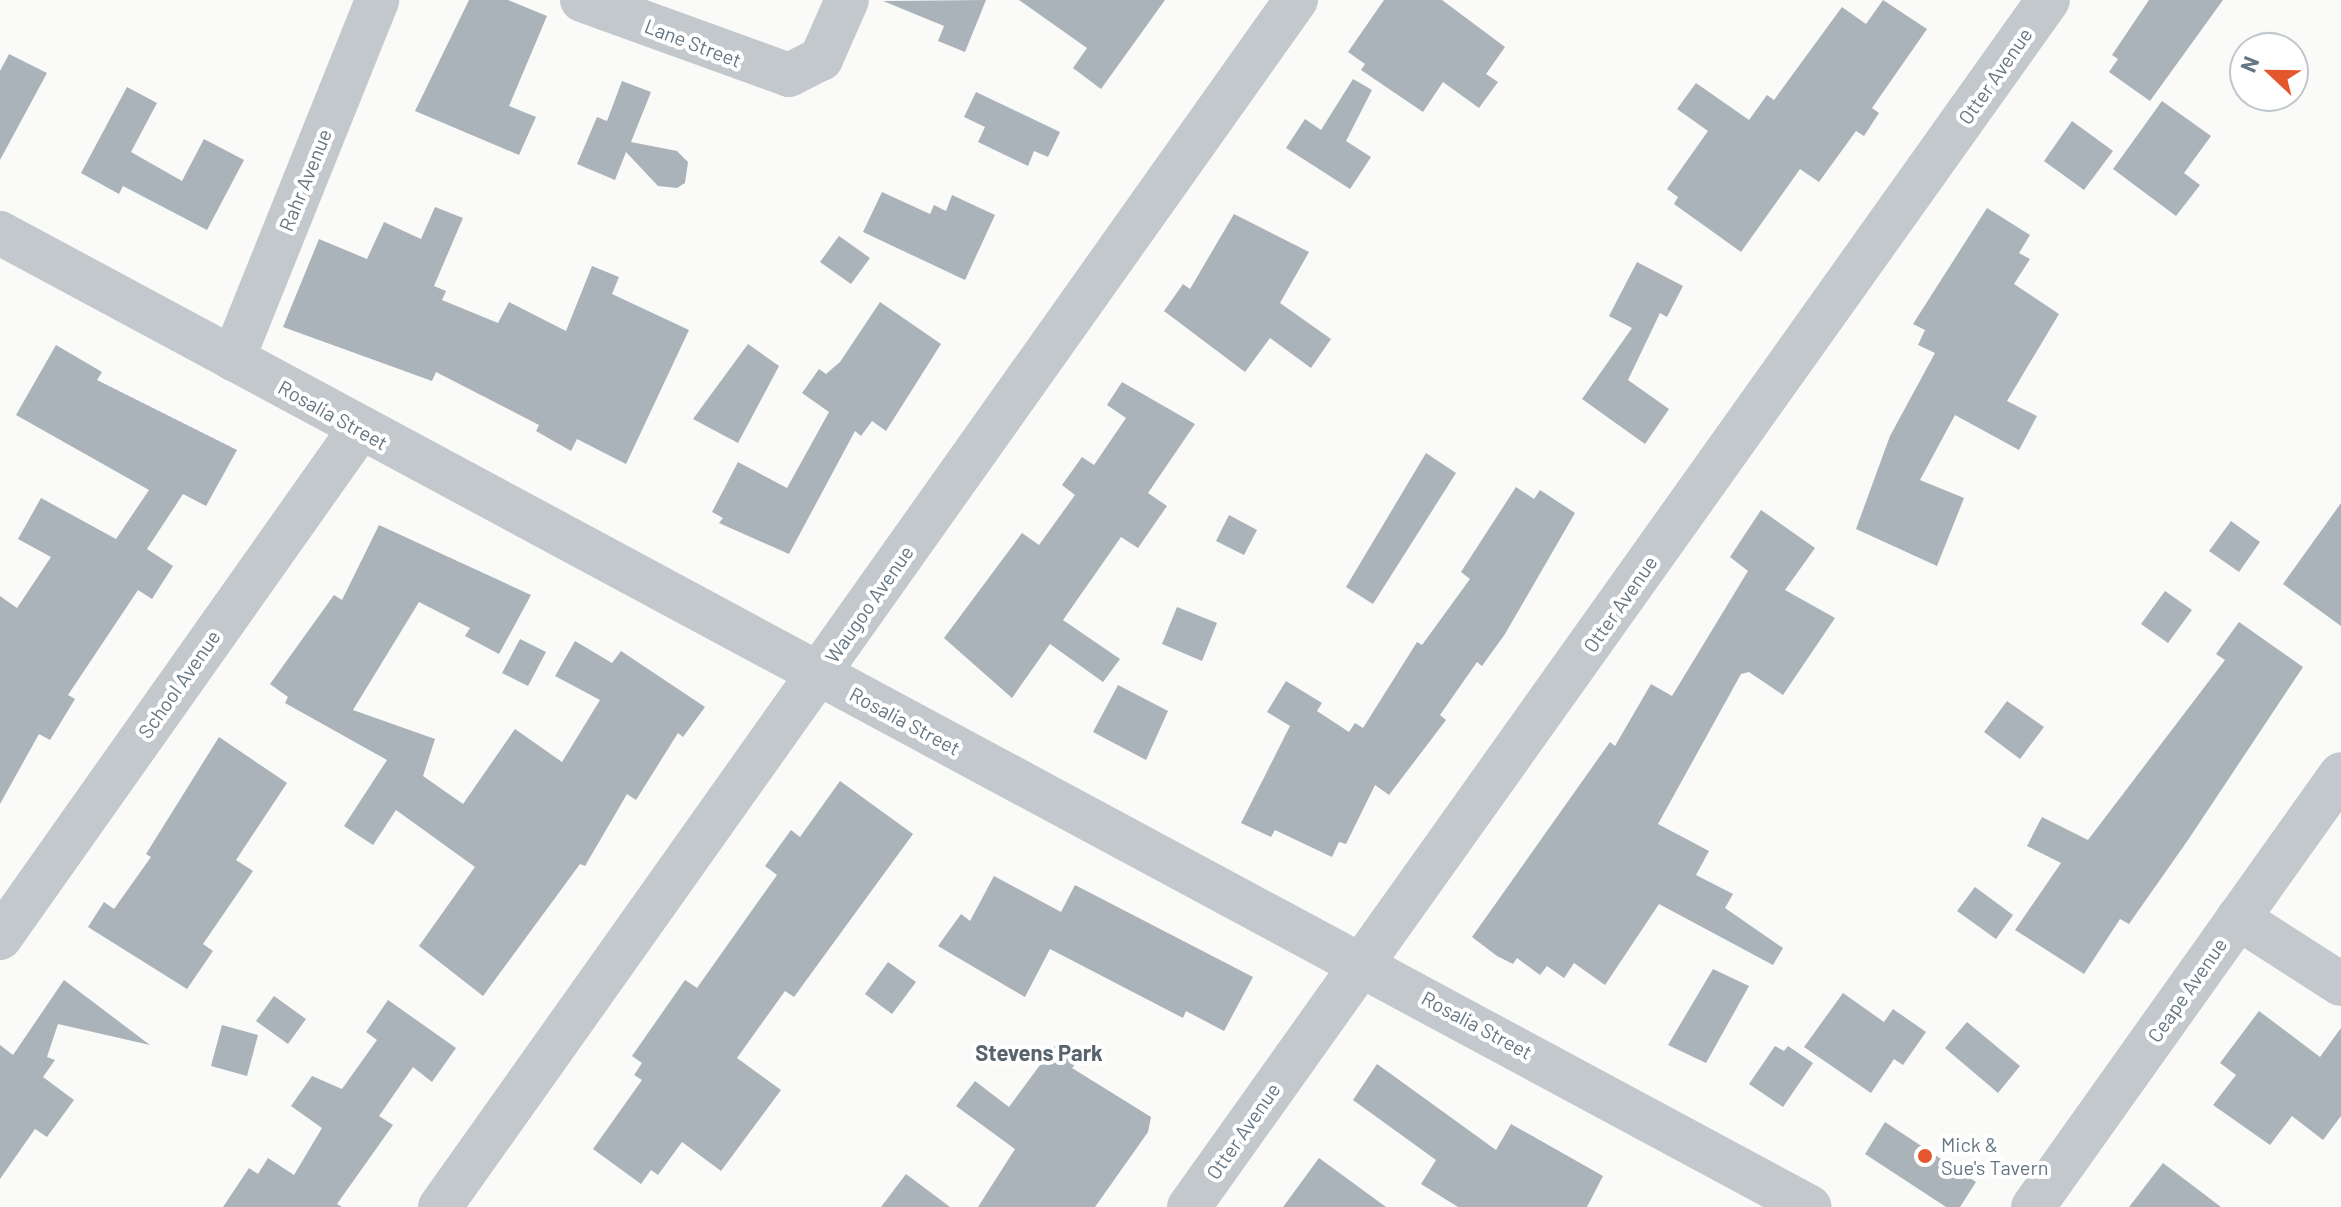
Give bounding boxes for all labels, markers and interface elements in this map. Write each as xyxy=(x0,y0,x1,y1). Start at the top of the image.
street label: Lane Street xyxy=(641,14,745,72)
street label: Otter Avenue xyxy=(1953,23,2037,129)
north arrow xyxy=(2229,32,2309,112)
text: N xyxy=(2234,52,2263,75)
street label: Rahr Avenue xyxy=(274,125,336,235)
street label: Rosalia Street xyxy=(274,375,392,455)
street label: Waugoo Avenue xyxy=(820,541,918,667)
street label: Otter Avenue xyxy=(1578,551,1662,657)
street label: School Avenue xyxy=(133,625,225,743)
street label: Rosalia Street xyxy=(846,682,964,760)
street label: Ceape Avenue xyxy=(2142,933,2232,1047)
street label: Rosalia Street xyxy=(1418,986,1536,1064)
district label: Stevens Park xyxy=(975,1040,1103,1066)
street label: Otter Avenue xyxy=(1201,1078,1285,1184)
place label: Mick & Sue's Tavern xyxy=(1941,1132,2048,1179)
marker: Mick & Sue's Tavern xyxy=(1916,1147,1934,1165)

